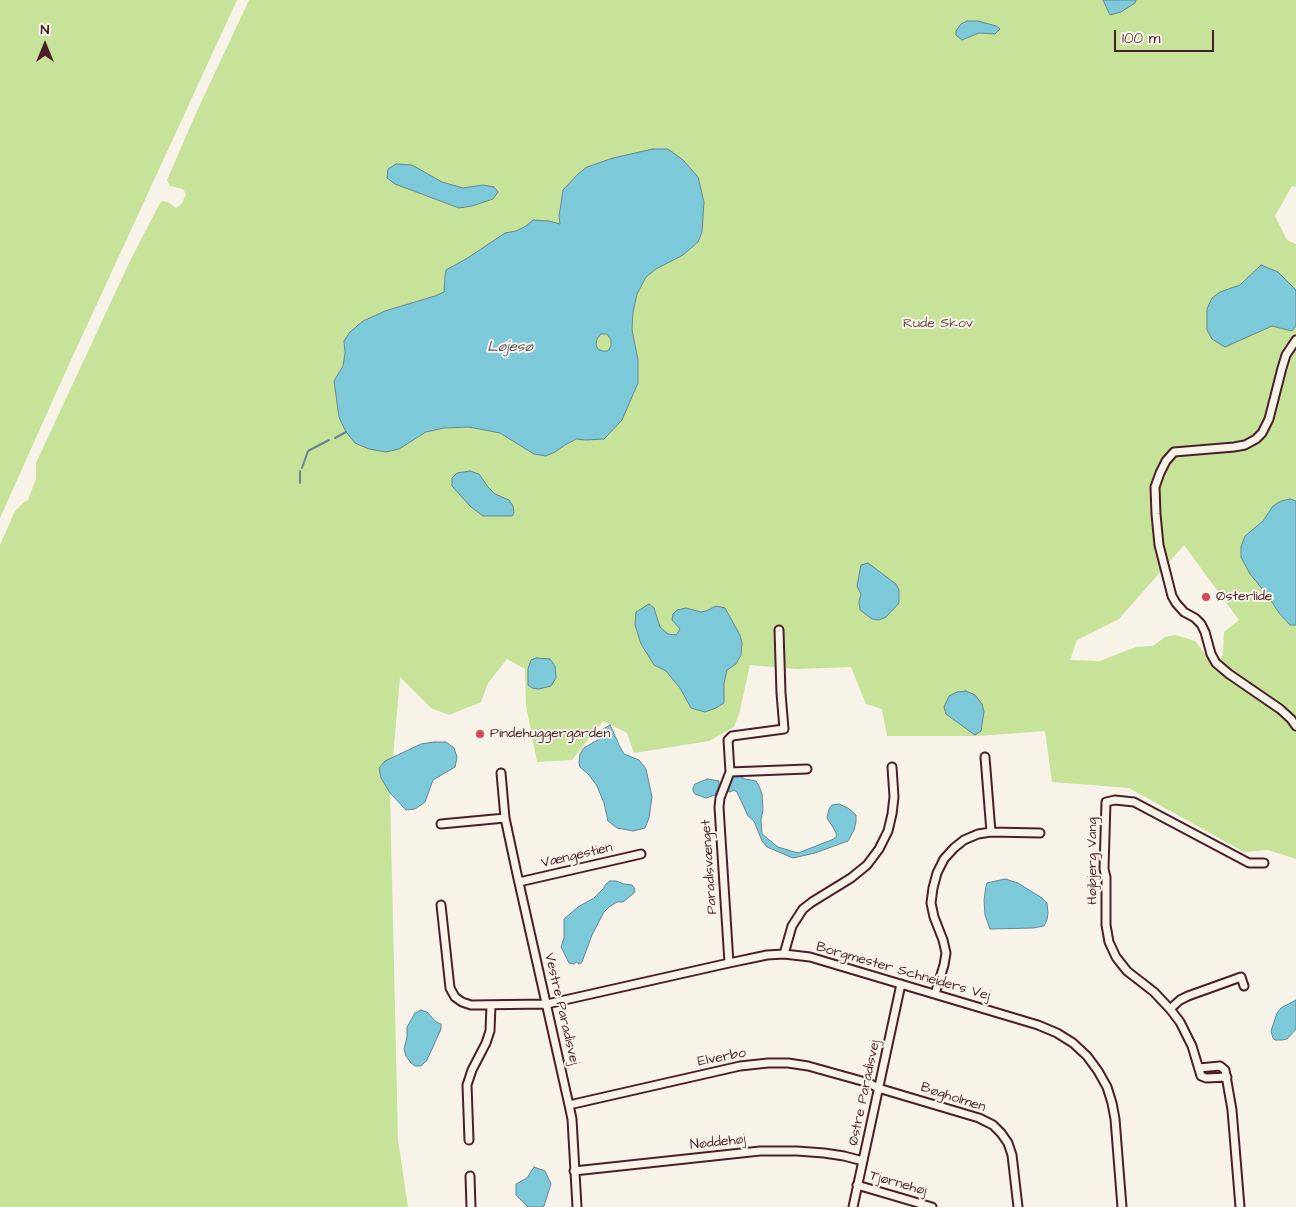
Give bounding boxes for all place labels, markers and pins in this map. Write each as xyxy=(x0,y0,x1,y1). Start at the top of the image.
place label: Østerlide xyxy=(1216,589,1272,605)
marker: Østerlide xyxy=(1200,591,1212,603)
place label: Pindehuggergården xyxy=(490,726,610,742)
marker: Pindehuggergården xyxy=(474,728,486,740)

